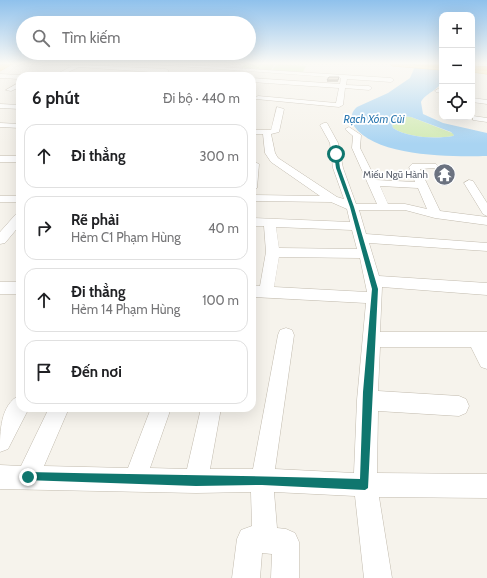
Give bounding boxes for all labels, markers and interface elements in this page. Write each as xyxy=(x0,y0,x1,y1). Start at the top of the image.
map controls xyxy=(439,12,475,120)
button: + xyxy=(439,12,475,48)
search box xyxy=(16,16,256,60)
icon: search xyxy=(30,27,52,49)
text: Tìm kiếm xyxy=(62,29,120,47)
button: − xyxy=(439,48,475,84)
button: locate xyxy=(439,84,475,120)
text: 6 phút xyxy=(32,88,80,108)
text: Đi bộ · 440 m xyxy=(163,90,240,106)
water label: Rạch Xóm Củi xyxy=(343,112,405,126)
icon: ahead xyxy=(33,145,55,167)
route start xyxy=(327,145,345,163)
text: Đi thẳng xyxy=(71,147,126,165)
text: 300 m xyxy=(199,148,239,164)
temple icon: Miếu Ngũ Hành xyxy=(431,161,457,187)
place label: Miếu Ngũ Hành xyxy=(363,168,428,181)
text: Rẽ phải xyxy=(71,211,119,229)
icon: right xyxy=(33,217,55,239)
text: 40 m xyxy=(208,220,239,236)
text: Hẻm C1 Phạm Hùng xyxy=(71,229,181,245)
text: Đi thẳng xyxy=(71,283,126,301)
icon: ahead xyxy=(33,289,55,311)
text: 100 m xyxy=(202,292,239,308)
text: Hẻm 14 Phạm Hùng xyxy=(71,301,180,317)
icon: arrive xyxy=(33,361,55,383)
text: Đến nơi xyxy=(71,363,122,381)
route end xyxy=(19,468,37,486)

